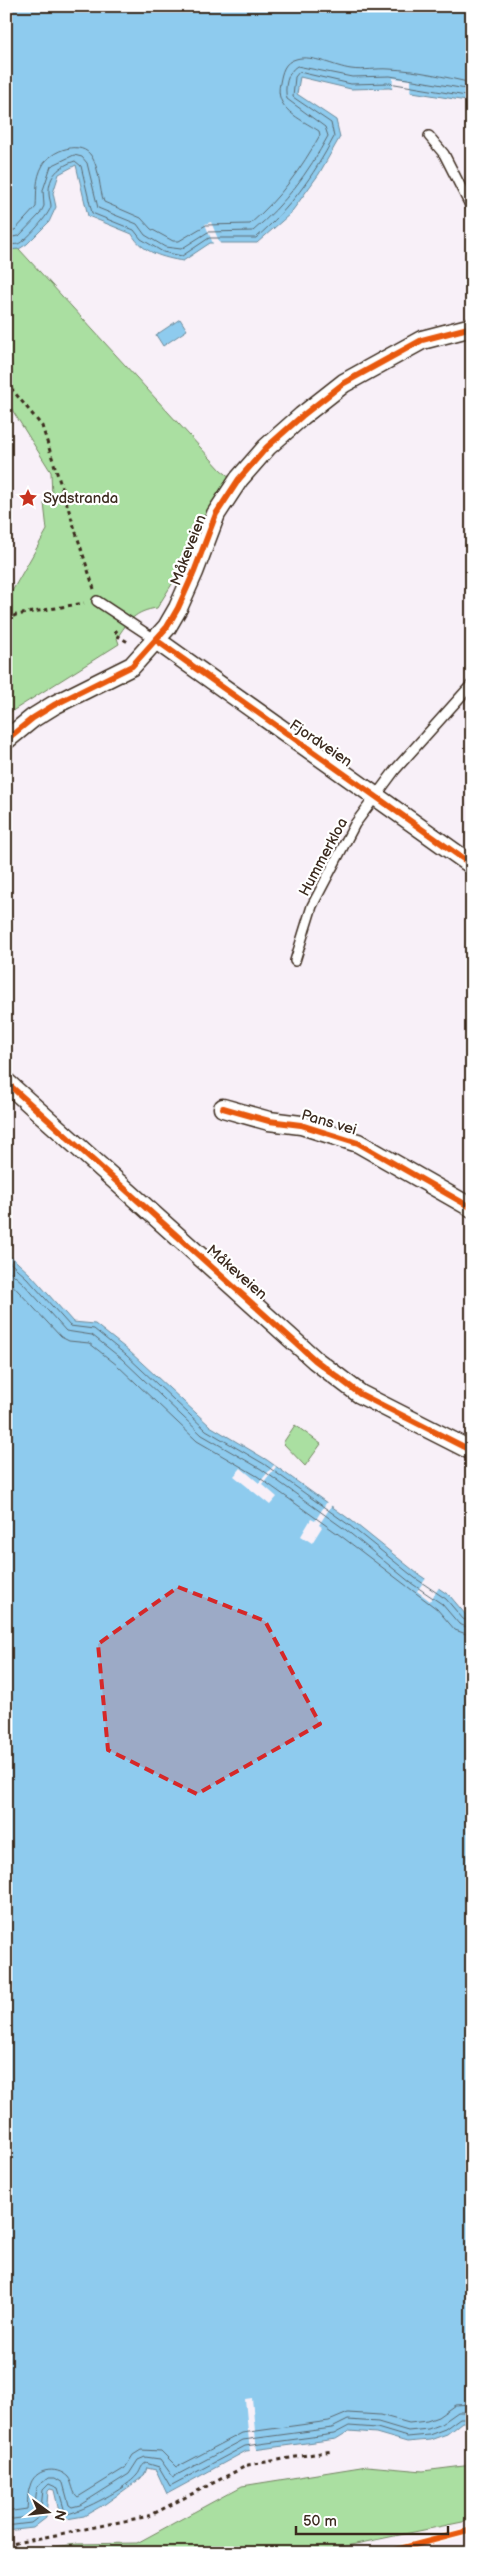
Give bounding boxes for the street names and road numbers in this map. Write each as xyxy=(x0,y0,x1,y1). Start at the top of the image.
street label: Måkeveien xyxy=(166,512,211,588)
street label: Fjordveien xyxy=(286,716,356,771)
street label: Hummerkloa xyxy=(295,815,352,900)
street label: Pans vei xyxy=(299,1106,359,1139)
street label: Måkeveien xyxy=(202,1241,271,1304)

